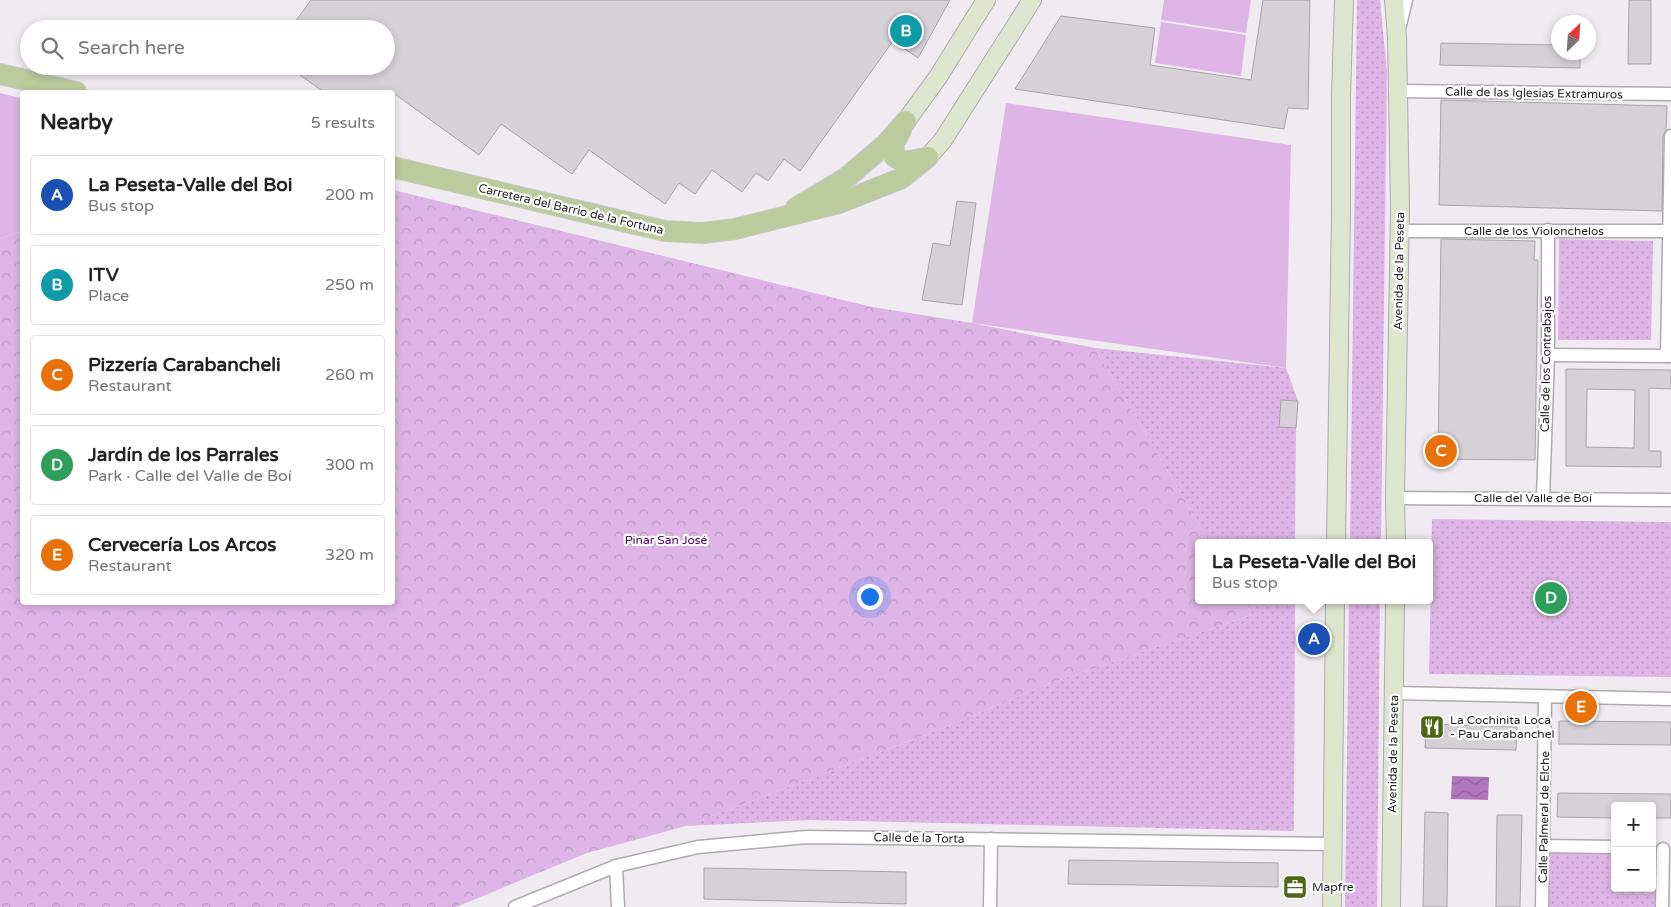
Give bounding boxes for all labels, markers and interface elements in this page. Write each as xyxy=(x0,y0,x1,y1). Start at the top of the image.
pin: B xyxy=(890,12,922,50)
north arrow xyxy=(1551,15,1596,60)
search box xyxy=(20,20,395,75)
icon: search xyxy=(38,34,66,62)
text: Search here xyxy=(78,37,185,59)
street label: Calle de las Iglesias Extramuros xyxy=(1445,84,1623,102)
text: Nearby xyxy=(40,110,113,135)
text: 5 results xyxy=(311,113,375,133)
text: La Peseta-Valle del Boi xyxy=(88,174,293,196)
street label: Carretera del Barrio de la Fortuna xyxy=(477,181,665,237)
text: A xyxy=(51,185,63,205)
text: 200 m xyxy=(325,185,374,205)
text: Bus stop xyxy=(88,196,154,216)
street label: Avenida de la Peseta xyxy=(1391,212,1407,330)
street label: Calle de los Violonchelos xyxy=(1464,224,1604,238)
text: ITV xyxy=(88,264,119,286)
text: B xyxy=(51,275,63,295)
text: 250 m xyxy=(325,275,374,295)
text: Place xyxy=(88,286,129,306)
street label: Calle de los Contrabajos xyxy=(1538,295,1554,432)
text: Pizzería Carabancheli xyxy=(88,354,281,376)
text: C xyxy=(51,365,63,385)
text: 260 m xyxy=(325,365,374,385)
text: Restaurant xyxy=(88,376,172,396)
pin: C xyxy=(1425,432,1457,470)
text: Jardín de los Parrales xyxy=(88,444,279,466)
text: D xyxy=(51,455,63,475)
text: 300 m xyxy=(325,455,374,475)
text: Park · Calle del Valle de Boí xyxy=(88,466,292,486)
street label: Calle del Valle de Boí xyxy=(1474,491,1592,505)
park label: Pinar San José xyxy=(625,533,708,547)
text: Cervecería Los Arcos xyxy=(88,534,276,556)
popup xyxy=(1195,539,1433,604)
text: E xyxy=(52,545,62,565)
text: 320 m xyxy=(325,545,374,565)
text: La Peseta-Valle del Boi xyxy=(1212,551,1416,573)
text: Restaurant xyxy=(88,556,172,576)
text: Bus stop xyxy=(1212,573,1278,593)
pin: D xyxy=(1535,579,1567,617)
your location xyxy=(857,584,883,610)
pin: A xyxy=(1298,620,1330,658)
pin: E xyxy=(1565,688,1597,726)
street label: Avenida de la Peseta xyxy=(1385,695,1401,813)
place label: La Cochinita Loca - Pau Carabanchel xyxy=(1450,713,1554,741)
restaurant icon: La Cochinita Loca - Pau Carabanchel xyxy=(1419,714,1445,740)
street label: Calle Palmeral de Elche xyxy=(1536,751,1552,883)
map controls xyxy=(1611,802,1656,892)
button: + xyxy=(1611,802,1656,847)
street label: Calle de la Torta xyxy=(873,830,965,846)
button: − xyxy=(1611,847,1656,892)
office icon: Mapfre xyxy=(1282,874,1308,900)
place label: Mapfre xyxy=(1312,880,1354,894)

